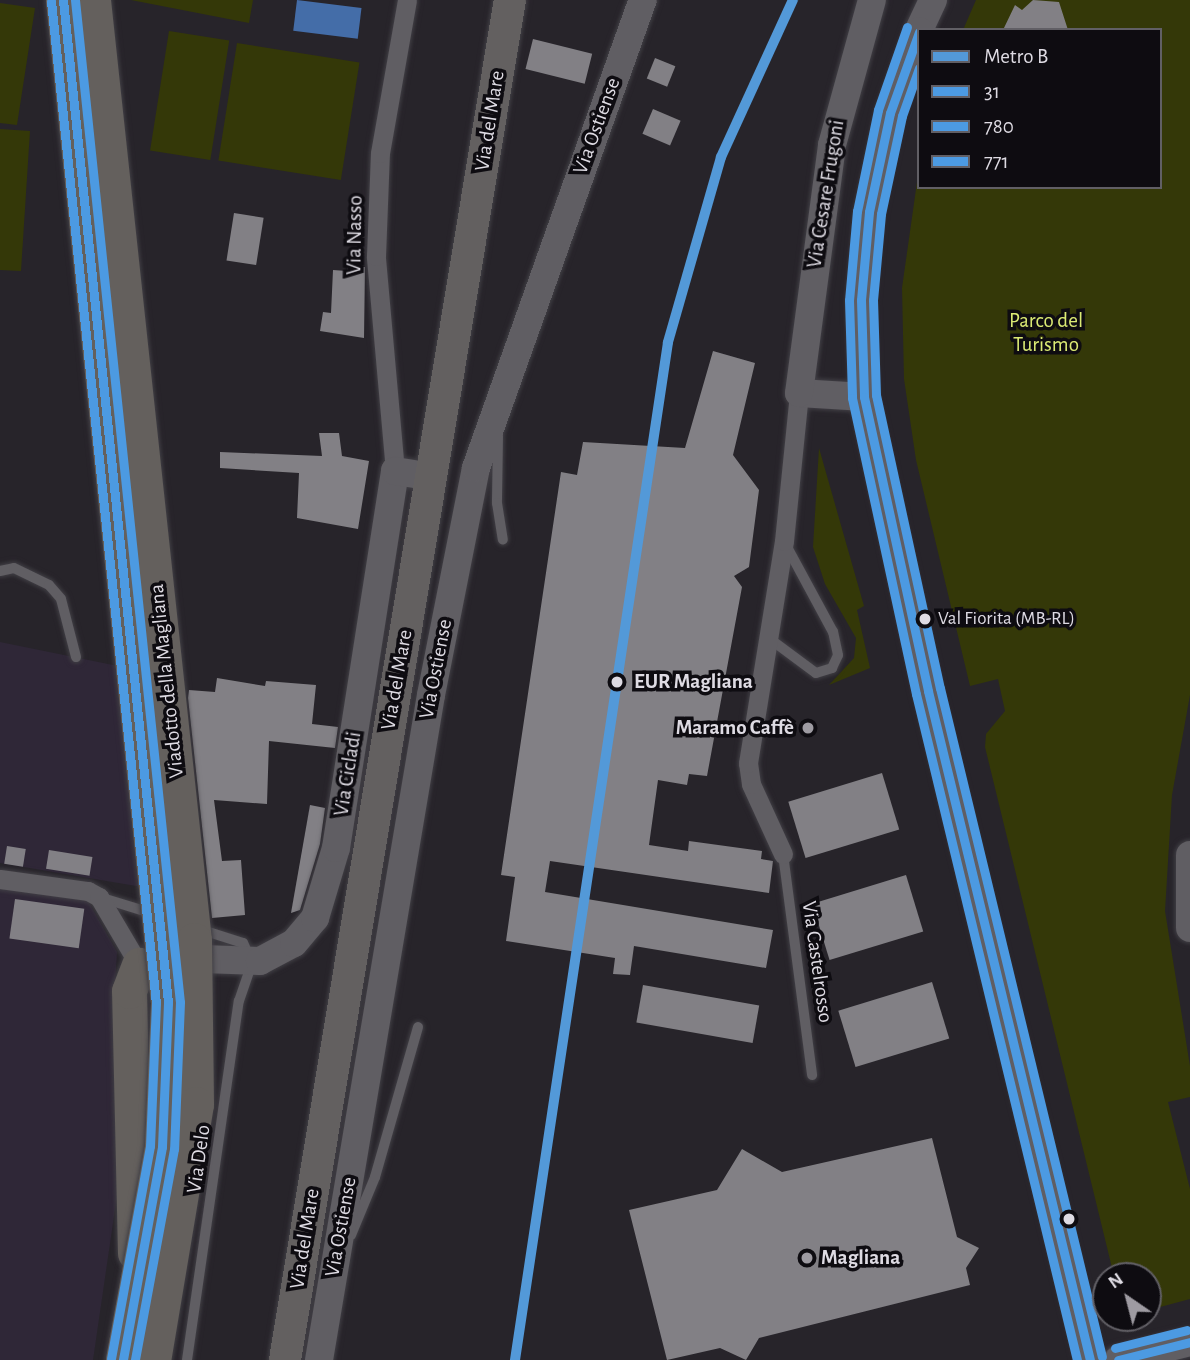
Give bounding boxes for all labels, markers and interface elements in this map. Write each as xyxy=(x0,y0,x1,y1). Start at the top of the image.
legend xyxy=(917,28,1162,189)
text: Metro B xyxy=(984,46,1048,67)
street label: Via del Mare xyxy=(470,69,510,173)
street label: Via Ostiense xyxy=(568,74,626,178)
text: 31 xyxy=(984,81,1000,102)
text: 780 xyxy=(984,116,1014,137)
street label: Via Cesare Frugoni xyxy=(802,118,850,270)
text: 771 xyxy=(984,151,1009,172)
street label: Via Nasso xyxy=(342,195,368,275)
park label: Parco del Turismo xyxy=(1009,308,1083,358)
street label: Viadotto della Magliana xyxy=(144,583,190,779)
place label: Val Fiorita (MB-RL) xyxy=(938,608,1075,630)
marker: Val Fiorita (MB-RL) xyxy=(918,612,932,626)
street label: Via Ostiense xyxy=(414,617,458,721)
street label: Via del Mare xyxy=(376,628,418,732)
place label: EUR Magliana xyxy=(634,669,753,695)
marker: EUR Magliana xyxy=(606,671,628,693)
place label: Maramo Caffè xyxy=(676,715,794,741)
marker: Maramo Caffè xyxy=(800,720,816,736)
street label: Via Cicladi xyxy=(329,730,367,818)
street label: Via Castelrosso xyxy=(796,900,838,1024)
street label: Via Delo xyxy=(182,1123,216,1195)
street label: Via Ostiense xyxy=(320,1175,362,1279)
street label: Via del Mare xyxy=(285,1187,325,1291)
unlabelled marker xyxy=(1062,1212,1076,1226)
place label: Magliana xyxy=(821,1245,900,1271)
marker: Magliana xyxy=(799,1250,815,1266)
north arrow xyxy=(1092,1262,1162,1332)
text: N xyxy=(1105,1269,1127,1293)

